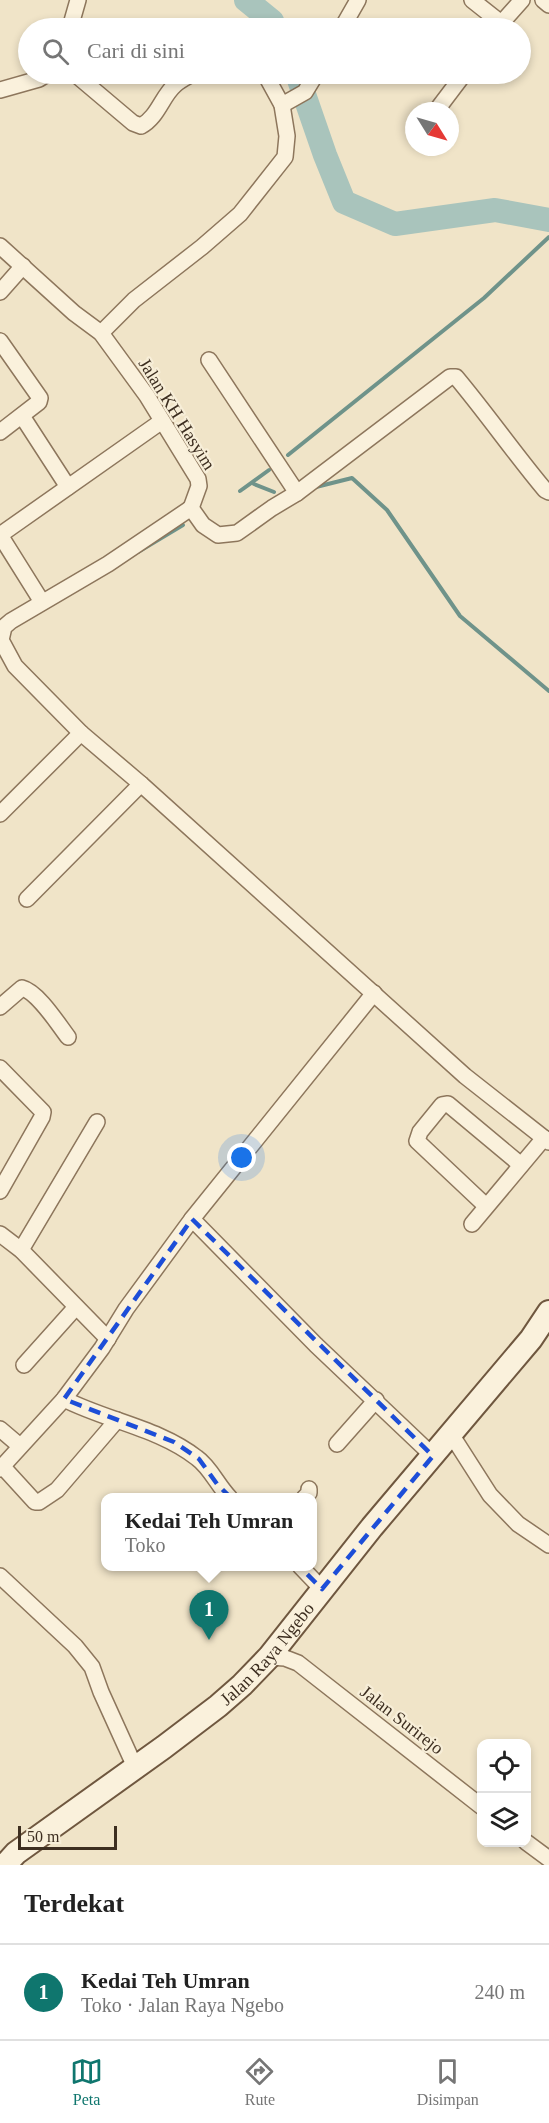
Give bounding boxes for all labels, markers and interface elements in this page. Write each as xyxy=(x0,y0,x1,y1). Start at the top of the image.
search box xyxy=(18,18,531,84)
icon: search xyxy=(39,35,72,68)
text: Cari di sini xyxy=(87,38,185,63)
north arrow xyxy=(405,102,459,156)
street label: Jalan KH Hasyim xyxy=(135,354,219,474)
your location xyxy=(227,1143,256,1172)
popup xyxy=(101,1493,317,1571)
text: Kedai Teh Umran xyxy=(125,1508,293,1533)
text: Toko xyxy=(125,1534,165,1556)
pin: 1 xyxy=(190,1590,228,1640)
street label: Jalan Raya Ngebo xyxy=(216,1599,318,1709)
street label: Jalan Surirejo xyxy=(357,1681,447,1759)
map controls xyxy=(477,1739,531,1847)
button: locate xyxy=(477,1739,531,1793)
button: layers xyxy=(477,1793,531,1847)
scale bar xyxy=(18,1823,117,1850)
text: 50 m xyxy=(27,1828,59,1845)
text: Terdekat xyxy=(24,1889,124,1918)
text: Kedai Teh Umran xyxy=(81,1968,250,1993)
text: 1 xyxy=(39,1981,49,2003)
text: 240 m xyxy=(474,1981,525,2003)
text: Toko · Jalan Raya Ngebo xyxy=(81,1994,284,2016)
tab: Peta xyxy=(70,2055,103,2109)
tab: Rute xyxy=(243,2055,276,2109)
tab: Disimpan xyxy=(417,2055,479,2109)

